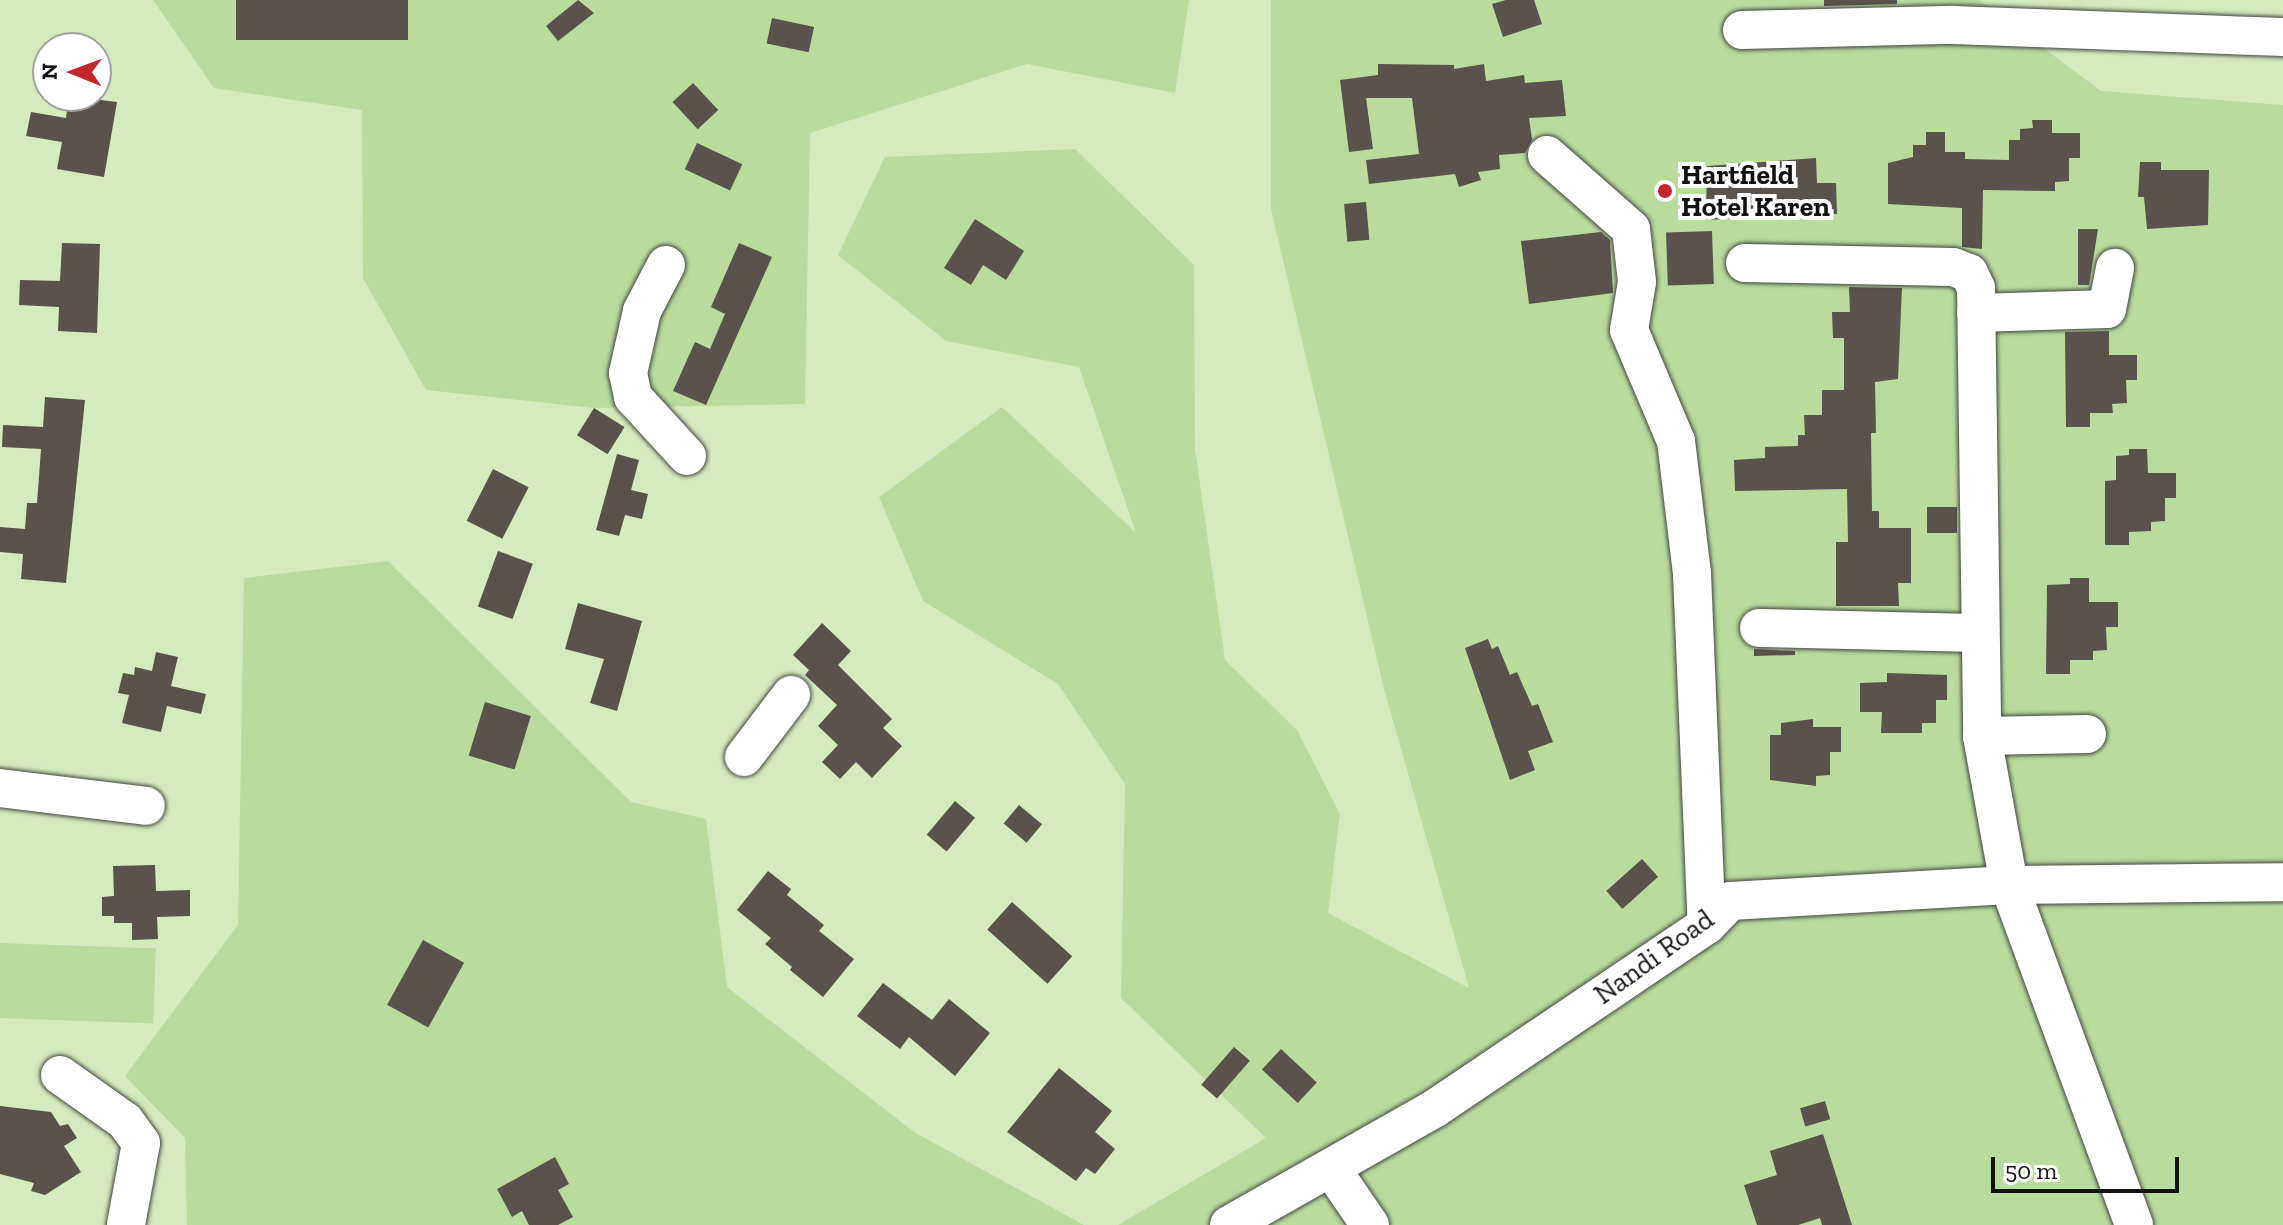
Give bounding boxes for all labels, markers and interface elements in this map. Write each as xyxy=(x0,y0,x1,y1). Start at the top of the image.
north arrow xyxy=(32,32,112,112)
text: N xyxy=(36,63,63,80)
place label: Hartfield Hotel Karen xyxy=(1681,158,1830,224)
marker: Hartfield Hotel Karen xyxy=(1656,182,1674,200)
street label: Nandi Road xyxy=(1588,902,1720,1012)
scale bar xyxy=(1995,1141,2183,1191)
text: 50 m xyxy=(2005,1156,2057,1185)

